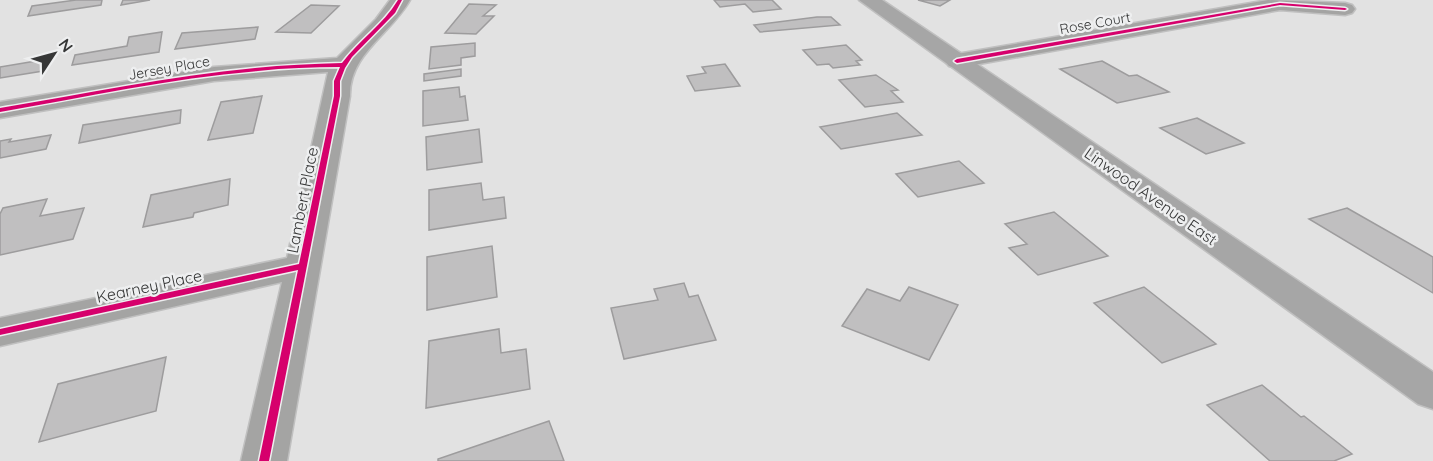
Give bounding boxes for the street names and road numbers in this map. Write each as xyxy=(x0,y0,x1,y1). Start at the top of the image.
street label: Rose Court xyxy=(1058,8,1132,38)
street label: Jersey Place xyxy=(127,52,211,84)
street label: Linwood Avenue East xyxy=(1081,143,1221,249)
street label: Lambert Place xyxy=(282,145,322,255)
street label: Kearney Place xyxy=(94,265,204,307)

